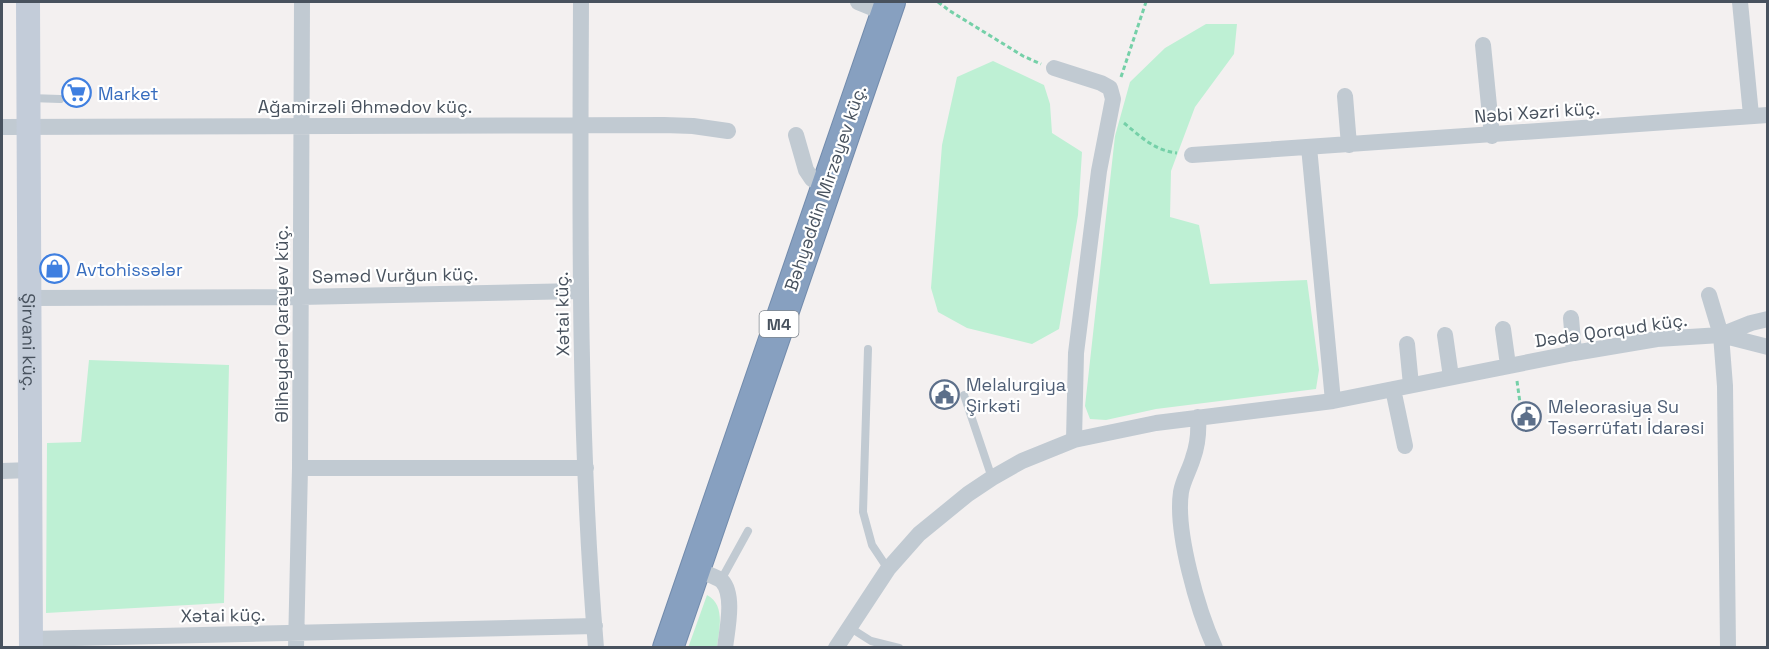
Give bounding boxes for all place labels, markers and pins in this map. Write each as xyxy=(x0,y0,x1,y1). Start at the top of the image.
supermarket icon: Market xyxy=(61,77,93,109)
place label: Market xyxy=(98,82,159,105)
shop icon: Avtohissələr xyxy=(39,253,71,285)
place label: Avtohissələr xyxy=(76,258,183,281)
place label: Melalurgiya Şirkəti xyxy=(966,373,1066,417)
public building icon: Melalurgiya Şirkəti xyxy=(929,378,961,410)
place label: Meleorasiya Su Təsərrüfatı İdarəsi xyxy=(1548,395,1704,439)
public building icon: Meleorasiya Su Təsərrüfatı İdarəsi xyxy=(1511,400,1543,432)

